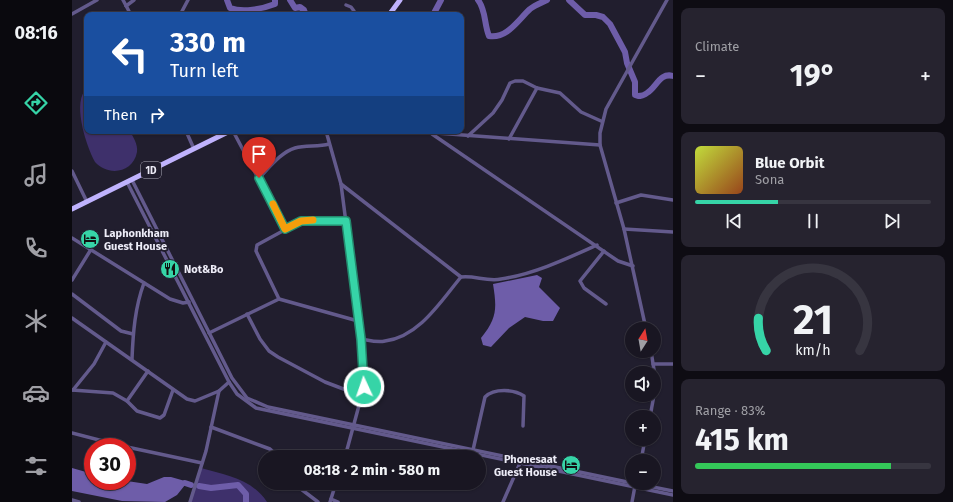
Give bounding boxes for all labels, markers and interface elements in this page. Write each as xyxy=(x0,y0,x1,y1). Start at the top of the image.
text: 08:16 xyxy=(14,22,58,44)
text: 330 m xyxy=(170,26,246,59)
icon: left xyxy=(104,28,156,80)
text: Climate xyxy=(695,39,739,54)
text: 19° xyxy=(790,58,836,94)
text: Turn left xyxy=(170,60,239,82)
text: − xyxy=(695,63,706,90)
text: + xyxy=(920,63,931,90)
icon: directions xyxy=(22,89,50,117)
icon: right xyxy=(146,104,168,126)
text: Then xyxy=(104,106,138,124)
pin xyxy=(242,137,276,178)
icon: arrive xyxy=(248,143,270,165)
text: Blue Orbit xyxy=(755,154,824,172)
icon: music xyxy=(22,161,50,189)
road number: 1D xyxy=(141,162,161,178)
text: Sona xyxy=(755,172,784,187)
icon: previous xyxy=(723,210,745,232)
icon: pause xyxy=(802,210,824,232)
icon: next xyxy=(881,210,903,232)
place label: Laphonkham Guest House xyxy=(104,227,169,253)
hotel icon: Laphonkham Guest House xyxy=(79,228,101,250)
icon: phone xyxy=(22,234,50,262)
restaurant icon: Not&Bo xyxy=(159,258,181,280)
place label: Not&Bo xyxy=(184,263,224,276)
text: 21 xyxy=(793,295,833,345)
icon: climate xyxy=(22,307,50,335)
north arrow xyxy=(625,322,661,358)
map controls xyxy=(625,322,661,490)
text: km/h xyxy=(795,341,831,358)
position arrow xyxy=(343,366,385,408)
button: sound xyxy=(625,366,661,402)
icon: car xyxy=(22,379,50,407)
text: Range · 83% xyxy=(695,403,765,418)
button: + xyxy=(625,410,661,446)
text: 415 km xyxy=(695,422,789,458)
speed limit sign: 30 xyxy=(84,438,136,490)
icon: filters xyxy=(22,452,50,480)
place label: Phonesaat Guest House xyxy=(494,453,558,479)
hotel icon: Phonesaat Guest House xyxy=(560,454,582,476)
button: − xyxy=(625,454,661,490)
text: 08:18 · 2 min · 580 m xyxy=(304,461,440,479)

